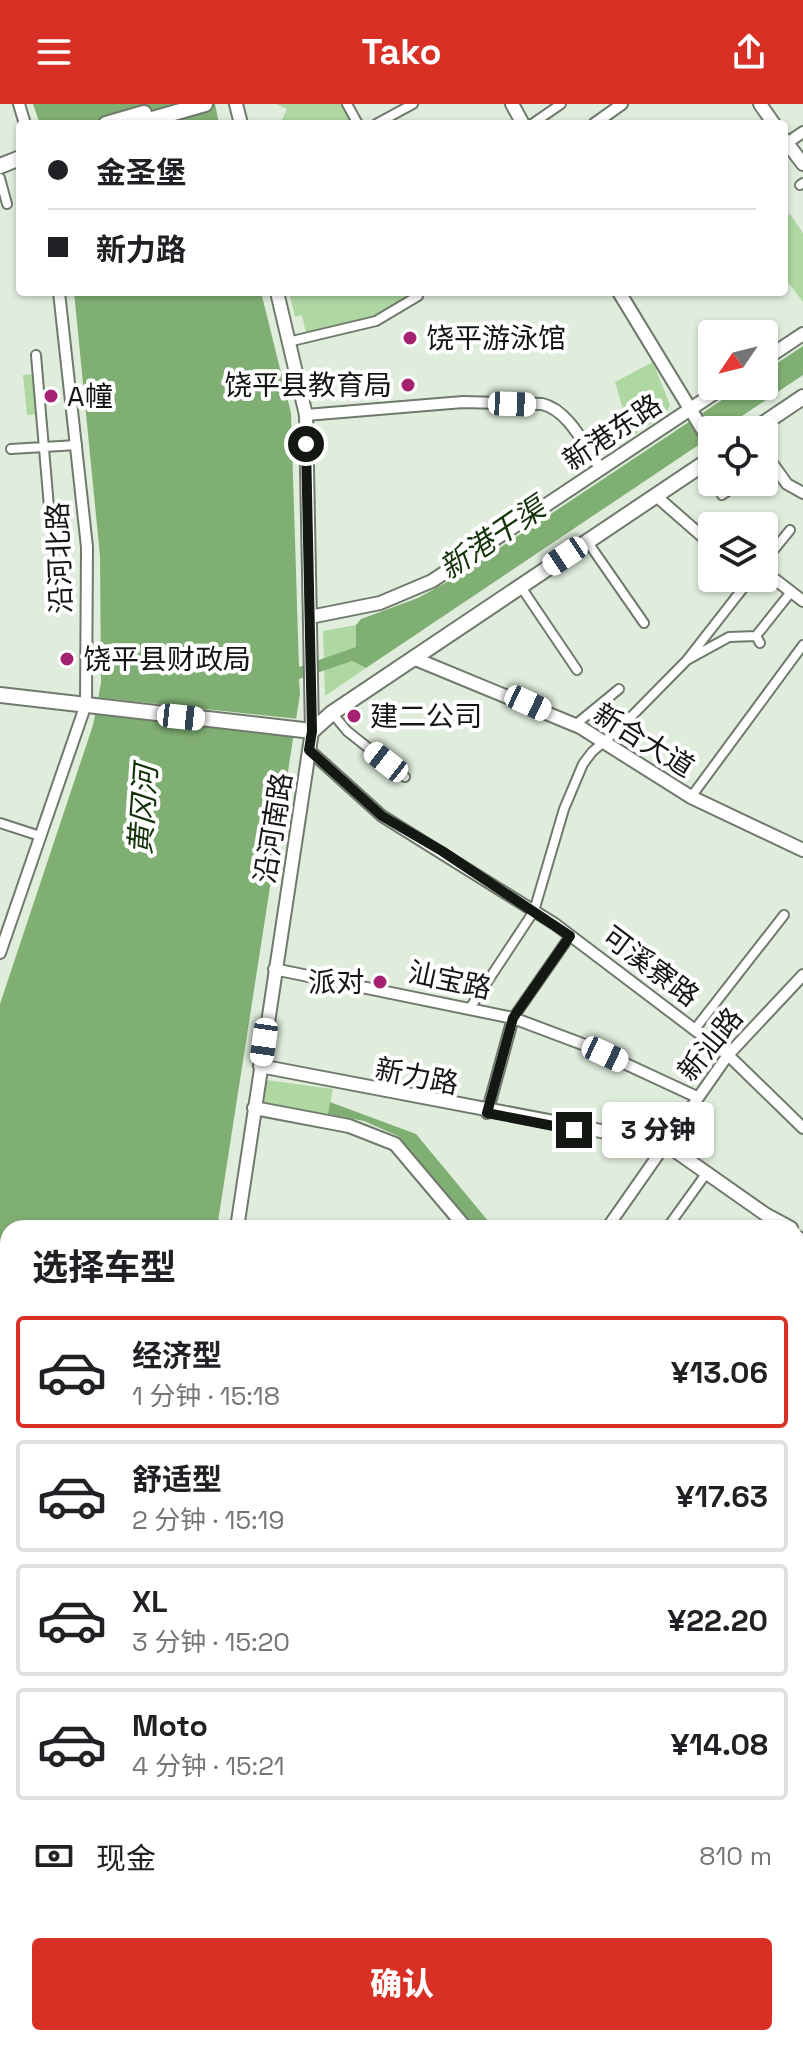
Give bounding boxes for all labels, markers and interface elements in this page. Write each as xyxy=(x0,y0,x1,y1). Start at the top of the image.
text: Tako xyxy=(361,29,442,75)
icon: menu xyxy=(32,30,76,74)
icon: share xyxy=(727,30,771,74)
text: 金圣堡 xyxy=(96,153,186,192)
text: 新力路 xyxy=(96,230,186,269)
place label: 饶平游泳馆 xyxy=(426,320,566,356)
north arrow xyxy=(698,320,778,400)
map controls xyxy=(698,320,778,592)
marker: 饶平游泳馆 xyxy=(401,329,419,347)
place label: 饶平县教育局 xyxy=(224,367,392,403)
marker: 饶平县教育局 xyxy=(399,376,417,394)
place label: A幢 xyxy=(67,378,113,414)
street label: 新港东路 xyxy=(556,386,668,478)
marker: A幢 xyxy=(42,387,60,405)
car xyxy=(488,391,536,417)
button: locate xyxy=(698,416,778,496)
route start xyxy=(288,426,324,462)
water label: 新港干渠 xyxy=(431,486,556,588)
street label: 沿河北路 xyxy=(39,501,79,615)
button: layers xyxy=(698,512,778,592)
car xyxy=(538,533,592,579)
place label: 饶平县财政局 xyxy=(83,641,251,677)
marker: 饶平县财政局 xyxy=(58,650,76,668)
car xyxy=(501,682,555,724)
street label: 新合大道 xyxy=(587,695,701,785)
place label: 建二公司 xyxy=(370,698,482,734)
car xyxy=(156,703,206,731)
marker: 建二公司 xyxy=(345,707,363,725)
car xyxy=(360,738,412,786)
water label: 黄冈河 xyxy=(120,759,166,856)
street label: 沿河南路 xyxy=(246,770,300,886)
street label: 可溪寮路 xyxy=(595,918,707,1014)
street label: 汕宝路 xyxy=(405,954,495,1006)
place label: 派对 xyxy=(308,964,364,1000)
marker: 派对 xyxy=(371,973,389,991)
street label: 新汕路 xyxy=(670,1000,750,1088)
car xyxy=(249,1017,279,1067)
car xyxy=(578,1033,632,1075)
street label: 新力路 xyxy=(372,1050,462,1102)
callout: 3 分钟 xyxy=(602,1102,714,1158)
route end xyxy=(556,1112,592,1148)
text: 3 分钟 xyxy=(621,1113,695,1147)
text: 选择车型 xyxy=(32,1245,176,1291)
icon: car xyxy=(36,1336,108,1408)
text: 经济型 xyxy=(132,1336,222,1375)
text: ¥13.06 xyxy=(671,1353,768,1392)
text: 1 分钟 · 15:18 xyxy=(132,1379,280,1413)
icon: car xyxy=(36,1460,108,1532)
text: 舒适型 xyxy=(132,1460,222,1499)
text: ¥17.63 xyxy=(676,1477,768,1516)
text: 2 分钟 · 15:19 xyxy=(132,1503,284,1537)
text: XL xyxy=(132,1582,168,1621)
icon: car xyxy=(36,1584,108,1656)
text: ¥22.20 xyxy=(668,1601,768,1640)
text: 3 分钟 · 15:20 xyxy=(132,1625,290,1659)
text: Moto xyxy=(132,1706,208,1745)
icon: car xyxy=(36,1708,108,1780)
text: ¥14.08 xyxy=(671,1725,768,1764)
text: 4 分钟 · 15:21 xyxy=(132,1749,285,1783)
icon: cash xyxy=(32,1834,76,1878)
text: 现金 xyxy=(96,1839,156,1878)
text: 810 m xyxy=(699,1839,772,1873)
button: 确认 xyxy=(32,1938,772,2030)

